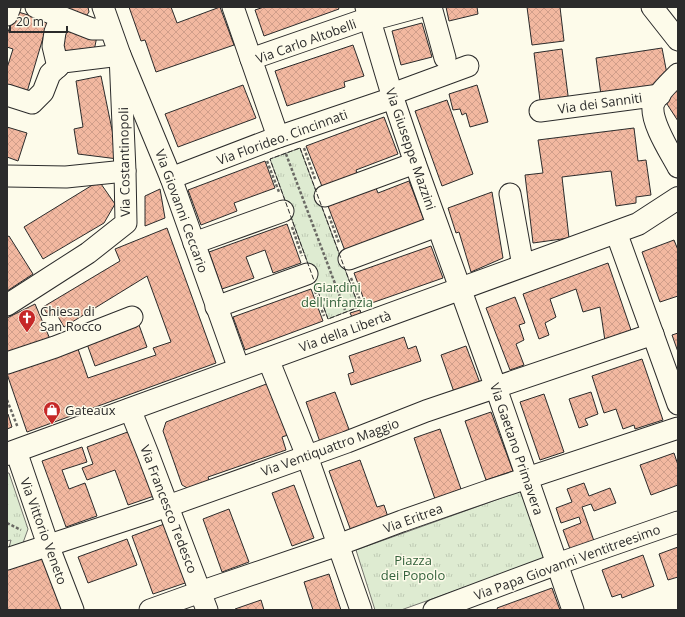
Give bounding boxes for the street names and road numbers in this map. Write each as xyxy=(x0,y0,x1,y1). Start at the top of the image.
street label: Via Carlo Altobelli xyxy=(253,14,359,68)
street label: Via Giuseppe Mazzini xyxy=(382,86,440,212)
street label: Via dei Sanniti xyxy=(557,88,643,118)
street label: Via Florideo. Cincinnati xyxy=(214,105,350,169)
street label: Via Costantinopoli xyxy=(114,107,134,217)
street label: Via Giovanni Ceccario xyxy=(151,147,213,275)
street label: Via della Libertà xyxy=(297,306,393,356)
street label: Via Gaetano Primavera xyxy=(486,381,548,517)
street label: Via Ventiquattro Maggio xyxy=(258,414,402,480)
street label: Via Francesco Tedesco xyxy=(136,442,202,576)
street label: Via Vittorio Veneto xyxy=(16,475,72,587)
street label: Via Eritrea xyxy=(381,499,445,537)
street label: Via Papa Giovanni Ventitreesimo xyxy=(471,520,663,604)

